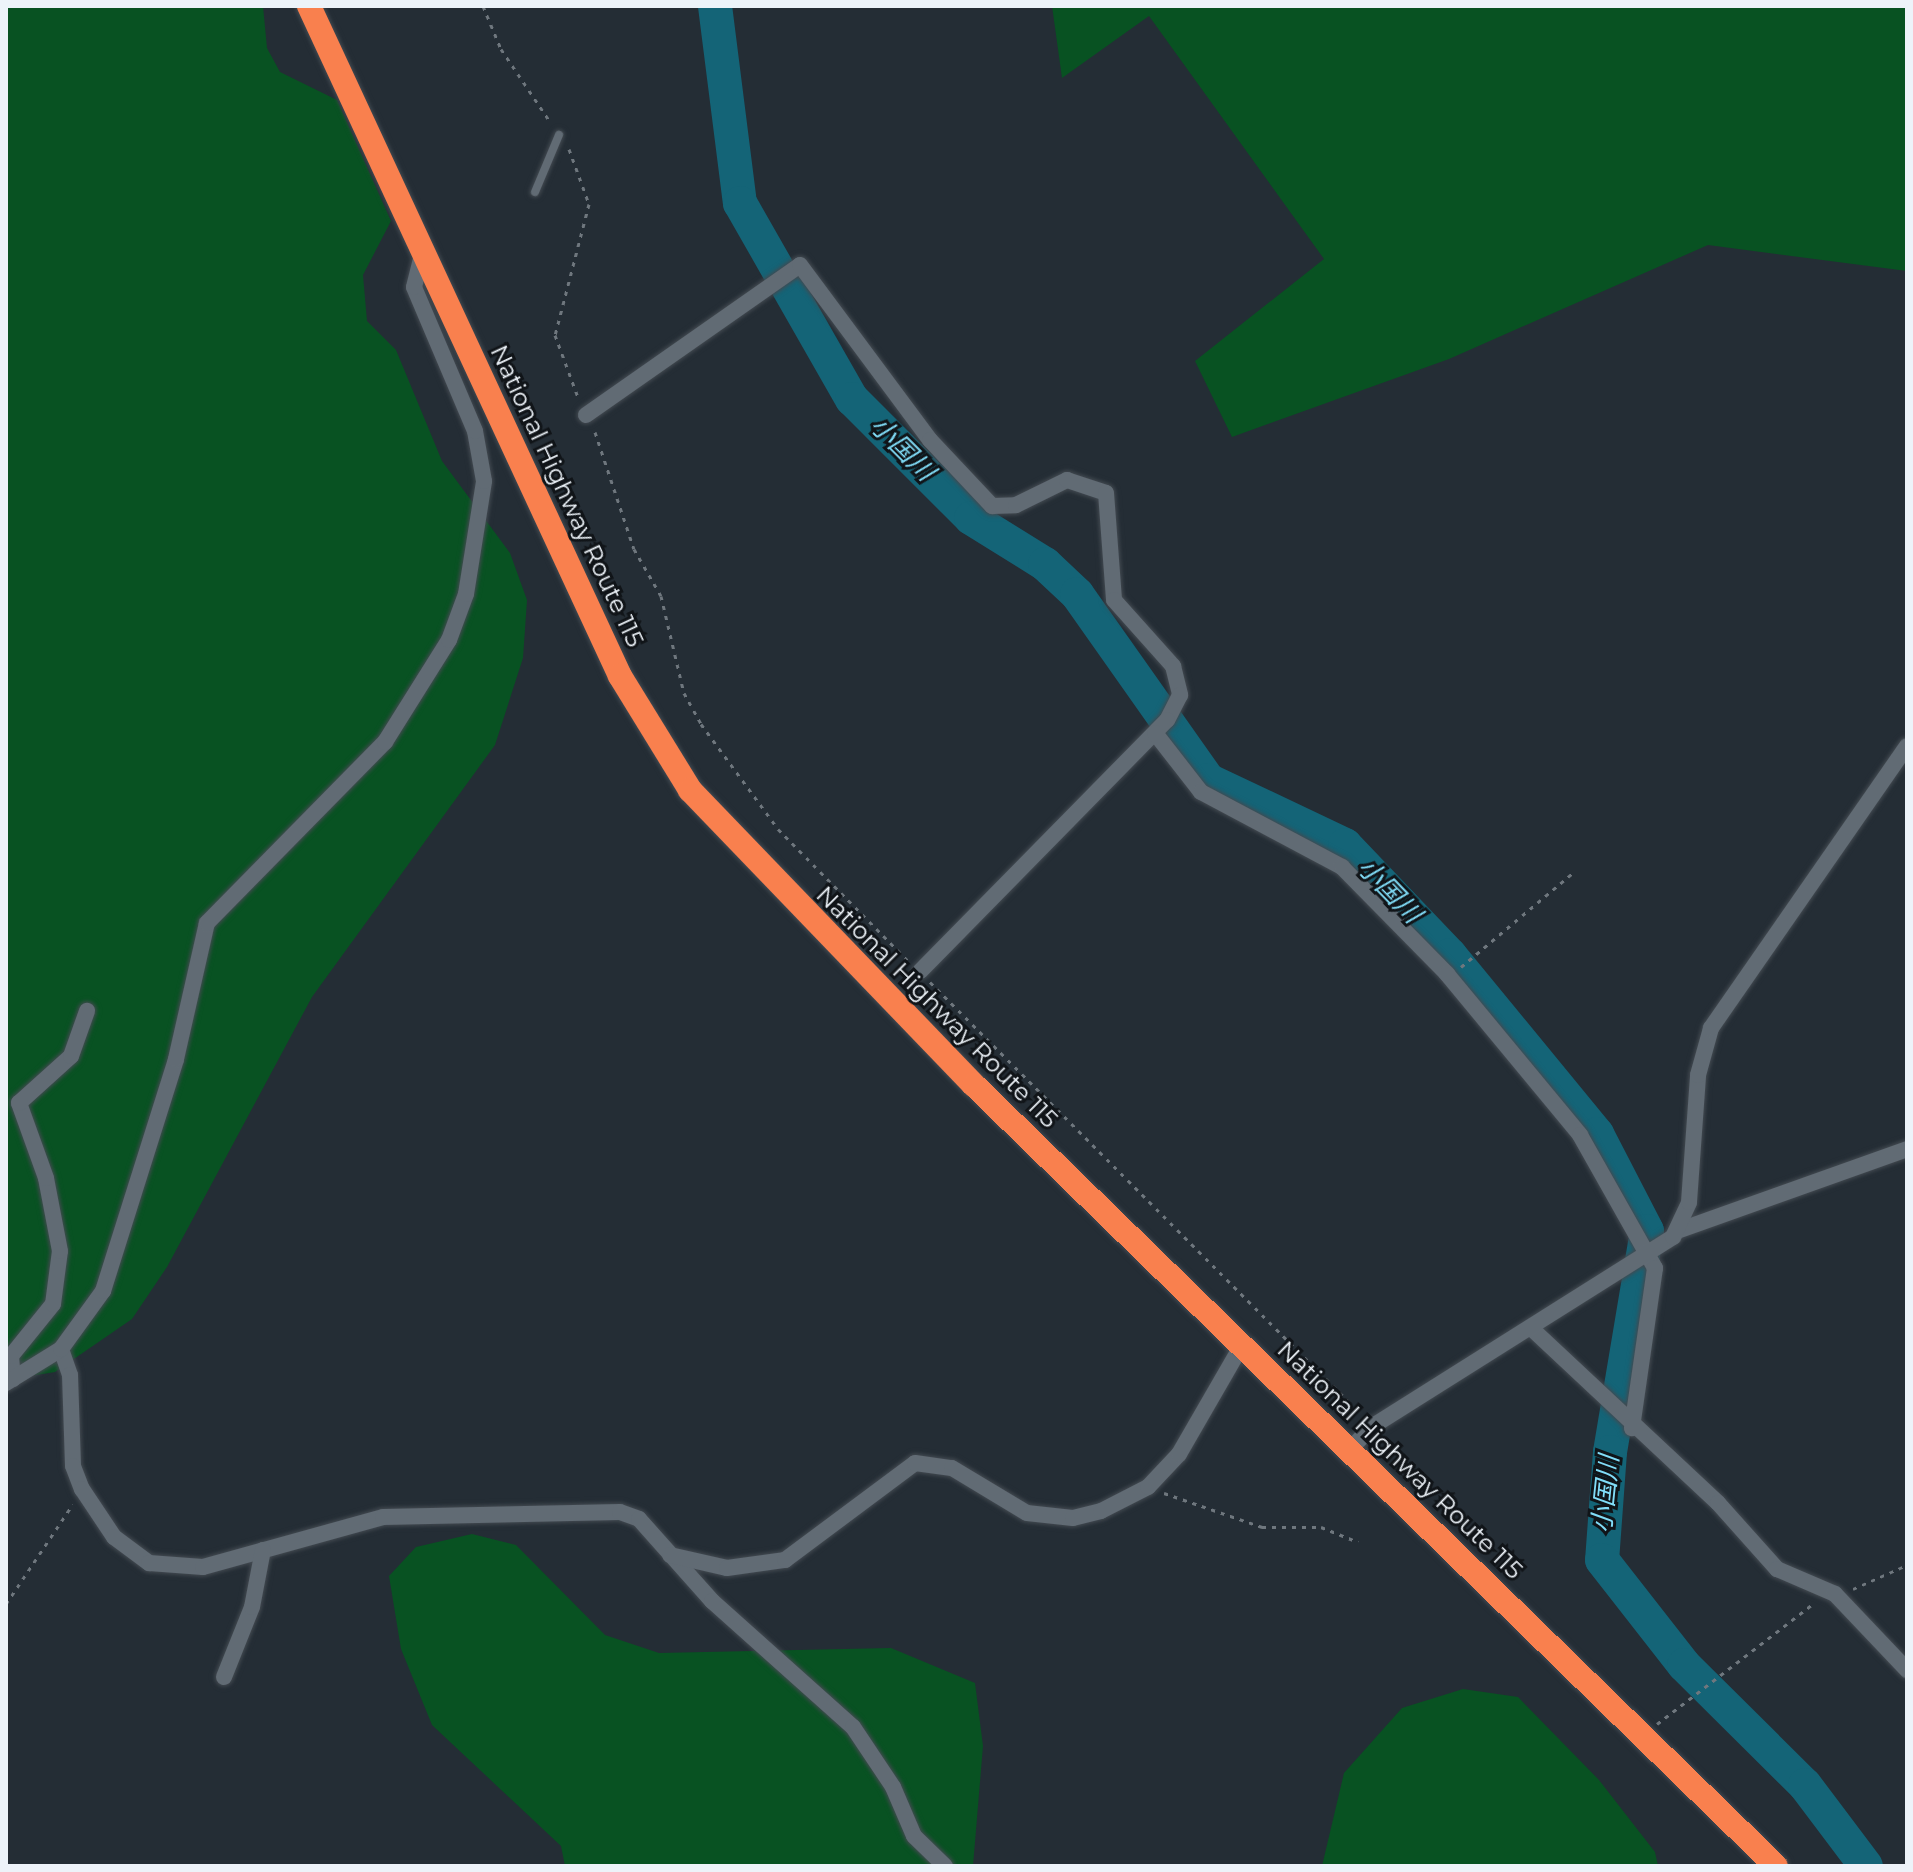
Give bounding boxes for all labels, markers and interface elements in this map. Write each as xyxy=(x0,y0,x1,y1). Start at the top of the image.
street label: National Highway Route 115 xyxy=(484,341,650,651)
water label: 小国川 xyxy=(863,410,941,488)
water label: 小国川 xyxy=(1351,852,1427,930)
street label: National Highway Route 115 xyxy=(810,880,1064,1134)
street label: National Highway Route 115 xyxy=(1271,1335,1529,1585)
water label: 小国川 xyxy=(1586,1454,1626,1534)

